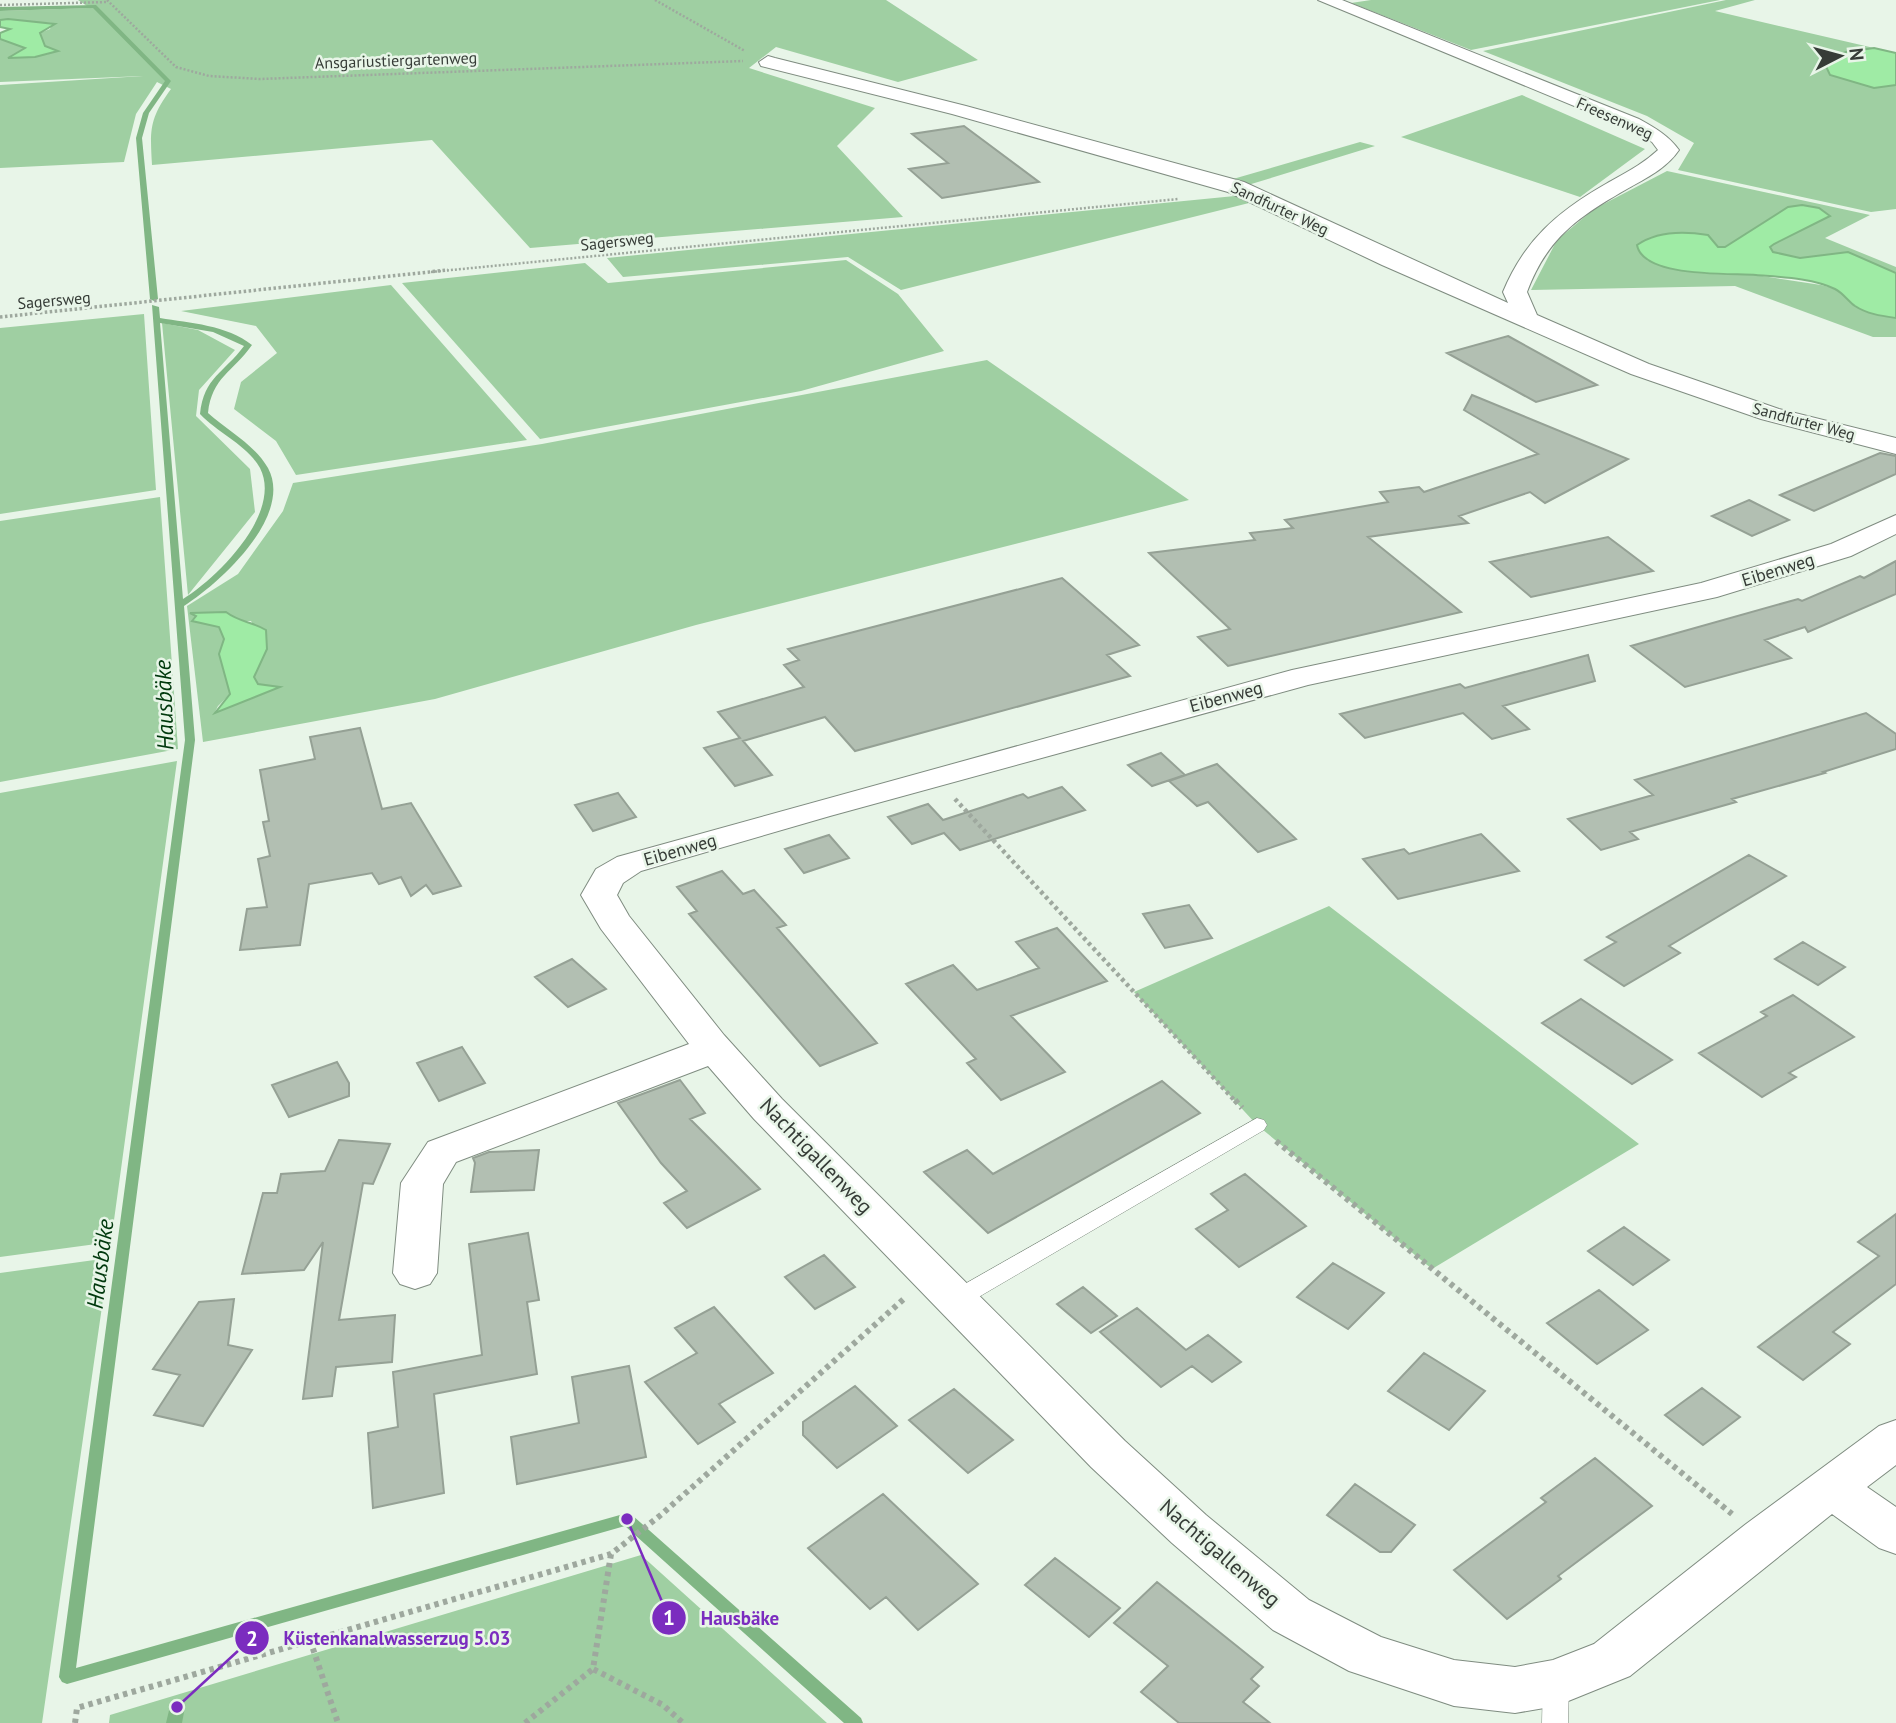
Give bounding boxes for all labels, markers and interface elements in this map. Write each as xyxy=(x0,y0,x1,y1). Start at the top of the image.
north arrow xyxy=(1805,21,1875,91)
street label: Ansgariustiergartenweg xyxy=(314,47,478,73)
text: N xyxy=(1844,47,1869,62)
street label: Freesenweg xyxy=(1574,92,1656,144)
street label: Sandfurter Weg xyxy=(1228,177,1332,239)
street label: Sagersweg xyxy=(579,227,655,255)
street label: Sagersweg xyxy=(17,287,91,313)
street label: Sandfurter Weg xyxy=(1751,398,1857,444)
street label: Eibenweg xyxy=(1739,548,1817,591)
water label: Hausbäke xyxy=(147,659,180,751)
street label: Eibenweg xyxy=(1187,676,1265,717)
street label: Eibenweg xyxy=(641,828,719,871)
street label: Nachtigallenweg xyxy=(754,1092,879,1219)
water label: Hausbäke xyxy=(80,1217,119,1311)
street label: Nachtigallenweg xyxy=(1154,1493,1286,1612)
callout: Hausbäke xyxy=(652,1598,793,1638)
text: 1 xyxy=(663,1604,675,1631)
text: Hausbäke xyxy=(701,1606,779,1630)
callout: Küstenkanalwasserzug 5.03 xyxy=(235,1618,525,1658)
text: 2 xyxy=(246,1625,258,1652)
text: Küstenkanalwasserzug 5.03 xyxy=(283,1626,511,1650)

